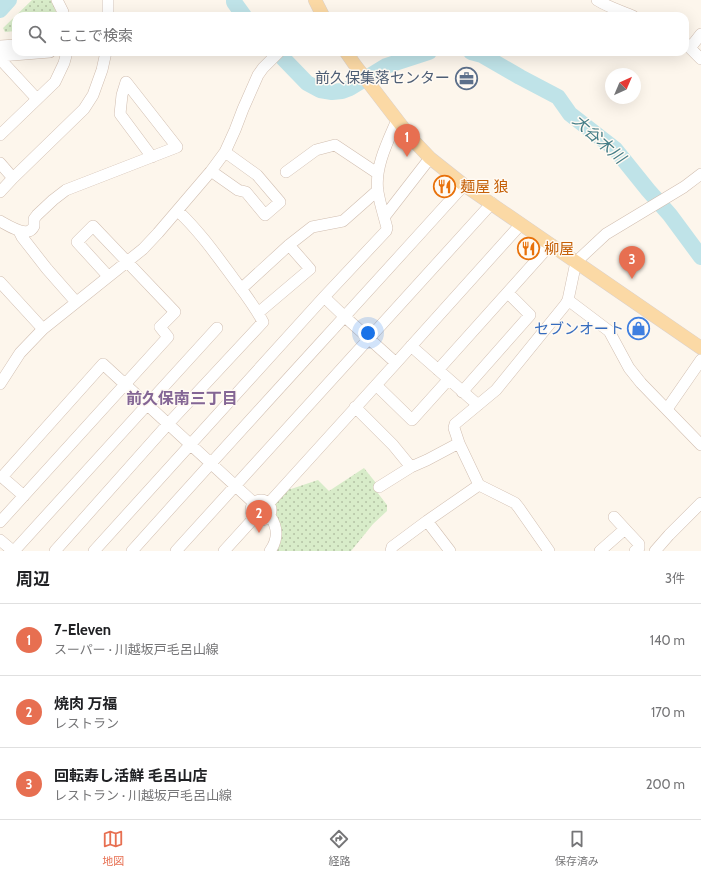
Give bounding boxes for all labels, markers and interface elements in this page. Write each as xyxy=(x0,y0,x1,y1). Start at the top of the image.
search box xyxy=(12,12,689,56)
icon: search xyxy=(26,23,48,45)
text: ここで検索 xyxy=(58,27,133,45)
office icon: 前久保集落センター xyxy=(453,65,479,91)
north arrow xyxy=(605,68,641,104)
place label: 前久保集落センター xyxy=(315,69,450,87)
water label: 大谷木川 xyxy=(569,111,631,169)
pin: 1 xyxy=(394,124,420,157)
restaurant icon: 麺屋 狼 xyxy=(431,174,457,200)
place label: 麺屋 狼 xyxy=(460,178,508,196)
restaurant icon: 柳屋 xyxy=(515,236,541,262)
place label: 柳屋 xyxy=(544,240,574,258)
pin: 3 xyxy=(619,246,645,279)
shop icon: セブンオート xyxy=(626,316,652,342)
place label: セブンオート xyxy=(534,320,624,338)
your location xyxy=(358,323,378,343)
district label: 前久保南三丁目 xyxy=(126,389,238,408)
pin: 2 xyxy=(246,500,272,533)
text: 周辺 xyxy=(16,569,50,589)
text: 3件 xyxy=(665,570,685,586)
text: 7-Eleven xyxy=(54,621,111,639)
text: 1 xyxy=(27,632,31,648)
text: 140 m xyxy=(650,632,685,648)
text: スーパー · 川越坂戸毛呂山線 xyxy=(54,641,219,657)
text: 焼肉 万福 xyxy=(54,695,117,713)
text: 2 xyxy=(26,704,32,720)
text: 170 m xyxy=(651,704,685,720)
text: レストラン xyxy=(54,715,119,731)
text: 回転寿し活鮮 毛呂山店 xyxy=(54,767,207,785)
text: 3 xyxy=(25,776,33,792)
text: 200 m xyxy=(646,776,685,792)
text: レストラン · 川越坂戸毛呂山線 xyxy=(54,787,232,803)
tab: 地図 xyxy=(102,828,124,868)
tab: 経路 xyxy=(328,828,350,868)
tab: 保存済み xyxy=(555,828,599,868)

